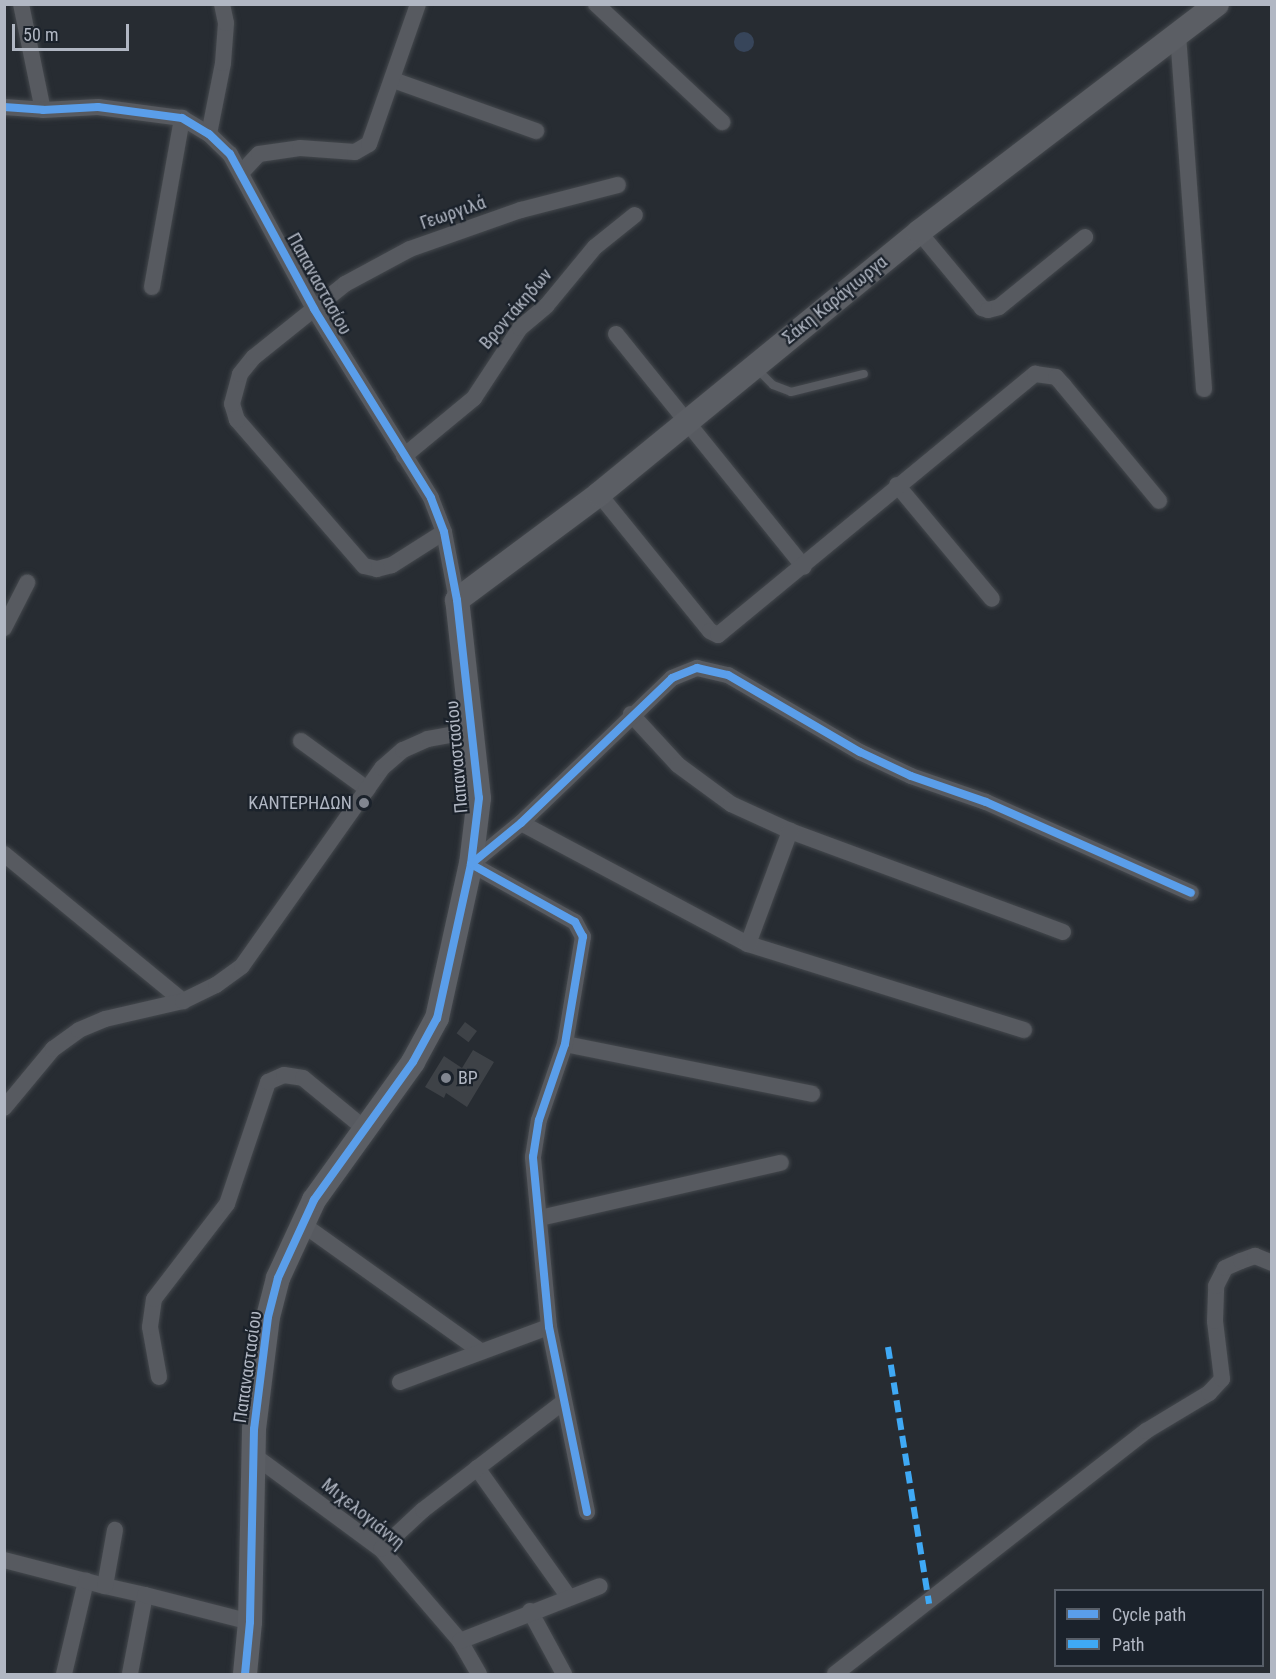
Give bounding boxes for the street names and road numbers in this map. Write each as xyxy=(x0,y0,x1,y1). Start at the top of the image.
street label: Γεωργιλά xyxy=(417,192,489,234)
street label: Παπαναστασίου xyxy=(282,229,356,339)
street label: Σάκη Καράγιωργα xyxy=(778,251,892,349)
street label: Βροντάκηδων xyxy=(475,264,557,354)
street label: Παπαναστασίου xyxy=(441,700,473,814)
street label: Παπαναστασίου xyxy=(229,1310,267,1424)
street label: Μιχελογιάννη xyxy=(317,1474,409,1554)

